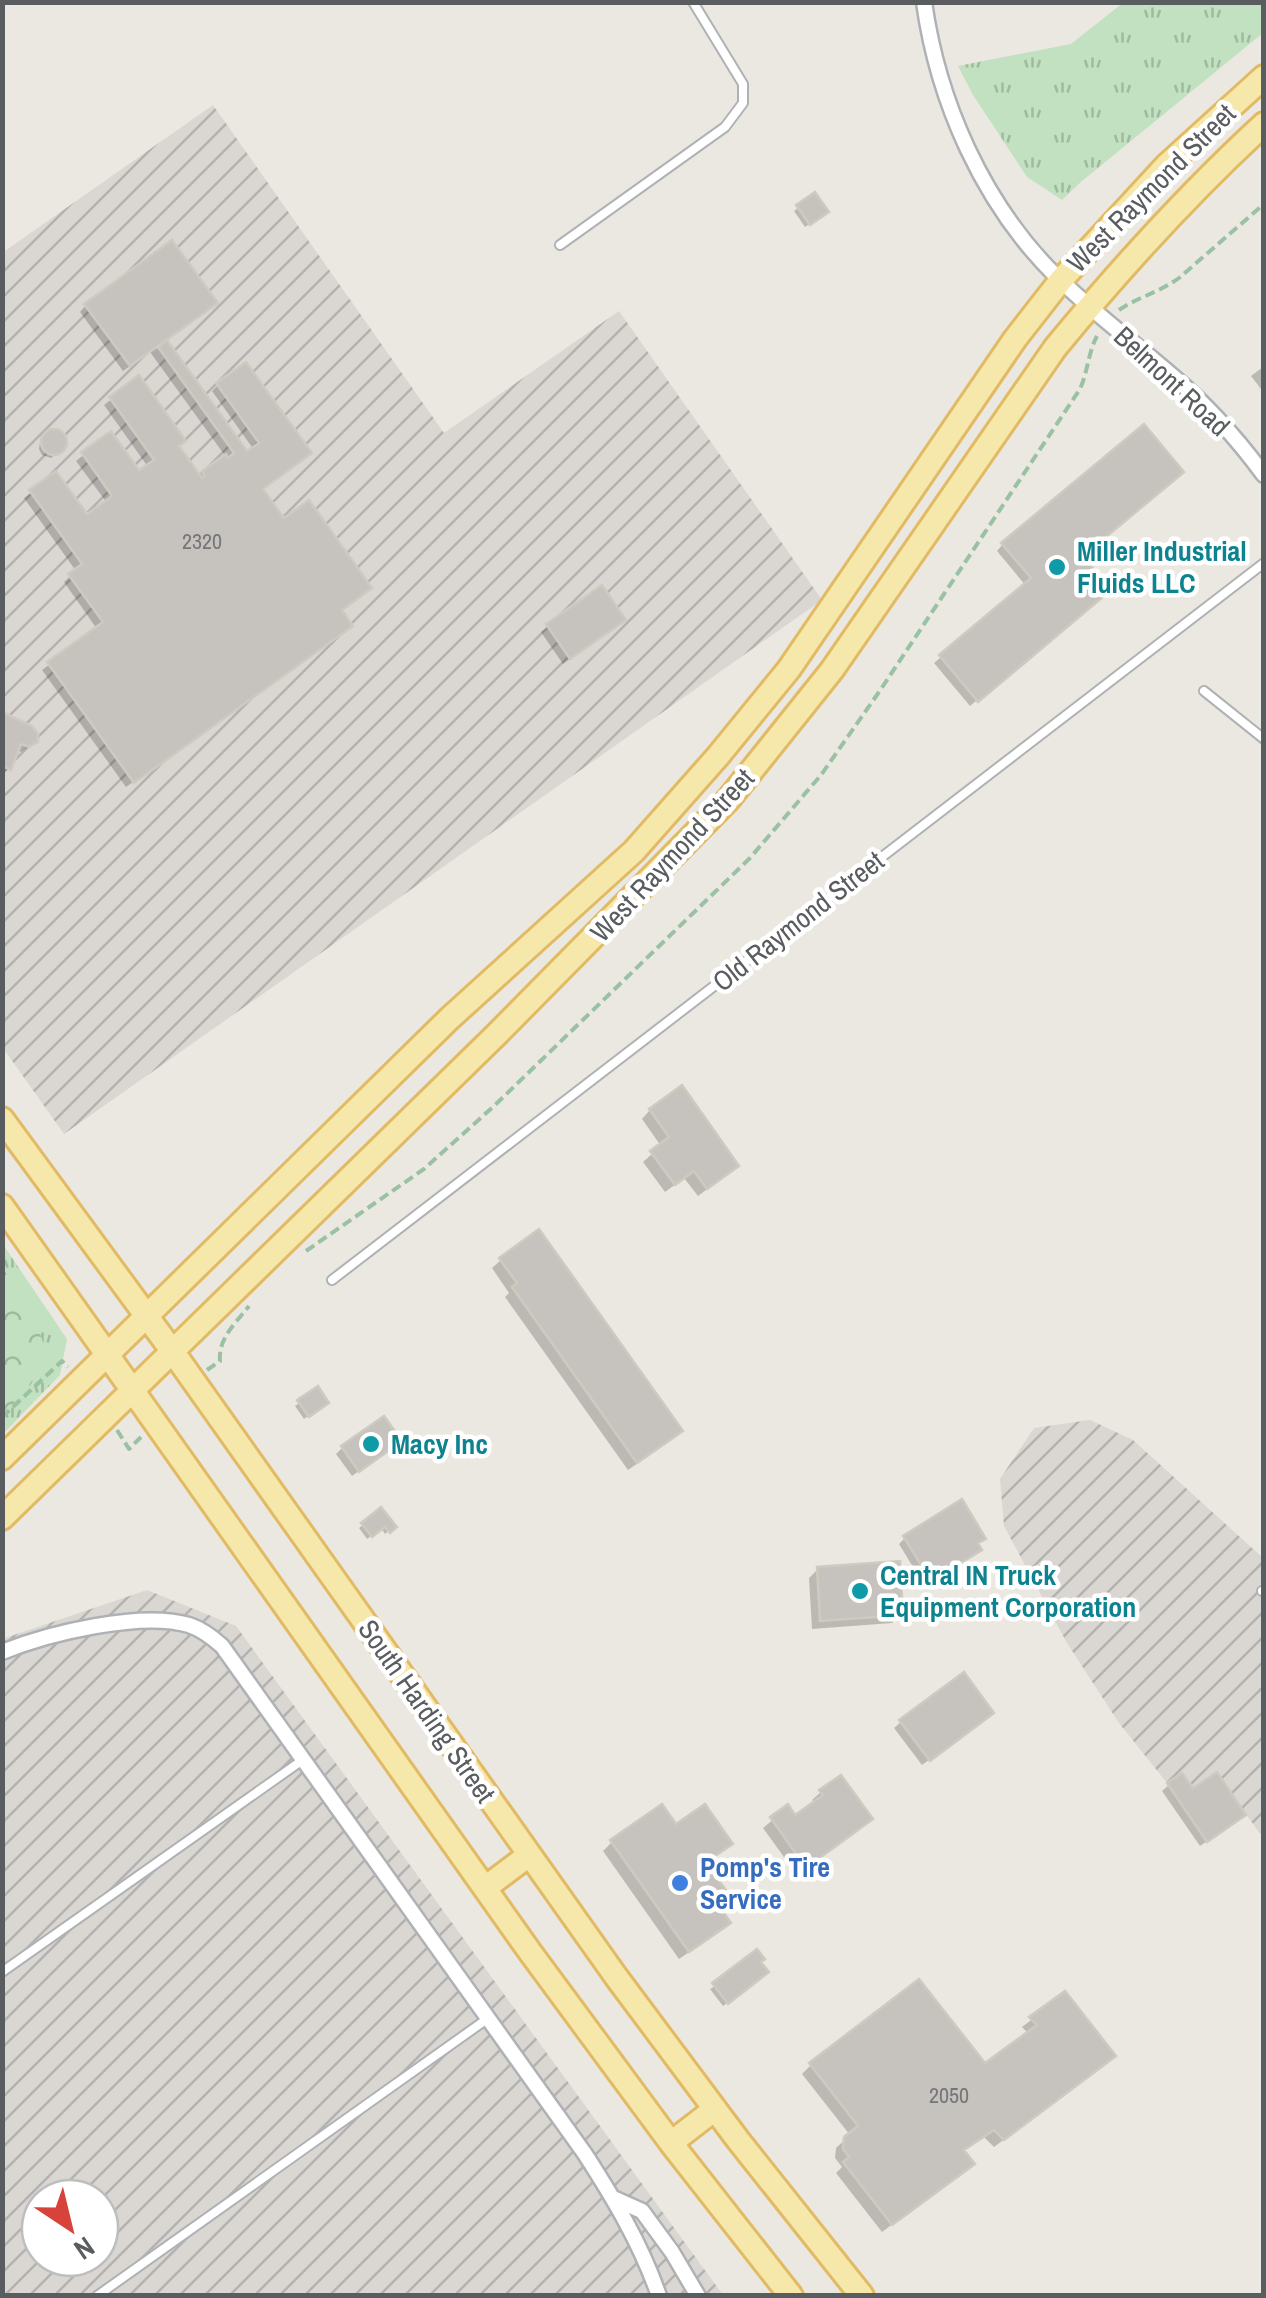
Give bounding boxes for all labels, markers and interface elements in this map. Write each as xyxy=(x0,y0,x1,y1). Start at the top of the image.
street label: West Raymond Street xyxy=(1058,95,1244,281)
street label: Belmont Road xyxy=(1106,317,1238,445)
house number: 2320 xyxy=(182,526,222,556)
place label: Miller Industrial Fluids LLC xyxy=(1077,532,1247,602)
marker: Miller Industrial Fluids LLC xyxy=(1046,556,1068,578)
street label: West Raymond Street xyxy=(582,760,762,950)
street label: Old Raymond Street xyxy=(704,842,892,1000)
place label: Macy Inc xyxy=(391,1425,488,1463)
marker: Macy Inc xyxy=(360,1433,382,1455)
place label: Central IN Truck Equipment Corporation xyxy=(880,1556,1136,1626)
marker: Central IN Truck Equipment Corporation xyxy=(849,1580,871,1602)
street label: South Harding Street xyxy=(350,1612,504,1810)
place label: Pomp's Tire Service xyxy=(700,1848,830,1918)
marker: Pomp's Tire Service xyxy=(669,1872,691,1894)
house number: 2050 xyxy=(929,2080,969,2110)
north arrow xyxy=(20,2178,120,2278)
text: N xyxy=(67,2228,102,2269)

